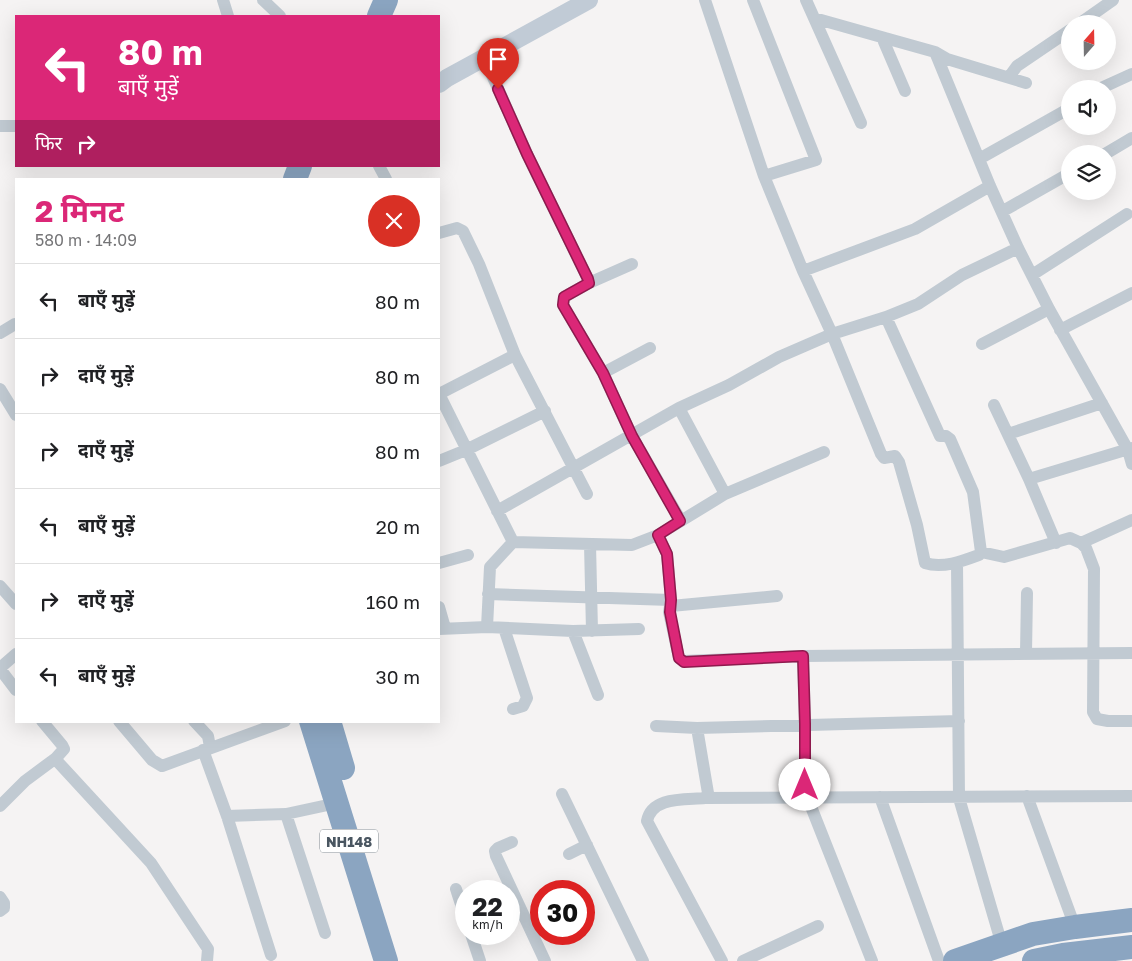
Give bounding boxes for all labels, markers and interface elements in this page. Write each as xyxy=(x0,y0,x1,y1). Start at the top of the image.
north arrow xyxy=(1061,15,1116,70)
map controls xyxy=(1061,15,1116,200)
text: 80 m xyxy=(118,31,203,73)
icon: left xyxy=(35,35,100,100)
pin xyxy=(477,38,519,89)
icon: arrive xyxy=(484,45,512,73)
text: बाएँ मुड़ें xyxy=(118,73,179,100)
button: sound xyxy=(1061,80,1116,135)
icon: right xyxy=(72,130,100,158)
text: फिर xyxy=(35,131,62,154)
button: layers xyxy=(1061,145,1116,200)
text: 2 मिनट xyxy=(35,193,124,229)
button: close xyxy=(368,195,420,247)
text: 580 m · 14:09 xyxy=(35,230,137,250)
icon: left xyxy=(35,287,63,315)
text: बाएँ मुड़ें xyxy=(78,288,135,311)
text: 80 m xyxy=(375,290,420,313)
icon: right xyxy=(35,362,63,390)
text: दाएँ मुड़ें xyxy=(78,363,134,386)
text: 80 m xyxy=(375,365,420,388)
icon: right xyxy=(35,437,63,465)
text: दाएँ मुड़ें xyxy=(78,438,134,461)
text: 80 m xyxy=(375,440,420,463)
icon: left xyxy=(35,512,63,540)
text: बाएँ मुड़ें xyxy=(78,513,135,536)
text: 20 m xyxy=(376,515,420,538)
icon: right xyxy=(35,587,63,615)
text: दाएँ मुड़ें xyxy=(78,588,134,611)
text: 160 m xyxy=(366,590,420,613)
icon: left xyxy=(35,662,63,690)
text: बाएँ मुड़ें xyxy=(78,663,135,686)
text: 30 m xyxy=(376,665,420,688)
position arrow xyxy=(778,758,830,810)
road number: NH148 xyxy=(320,829,378,852)
speed limit sign: 30 xyxy=(530,880,595,945)
text: 22 xyxy=(472,891,503,922)
text: km/h xyxy=(472,917,503,932)

